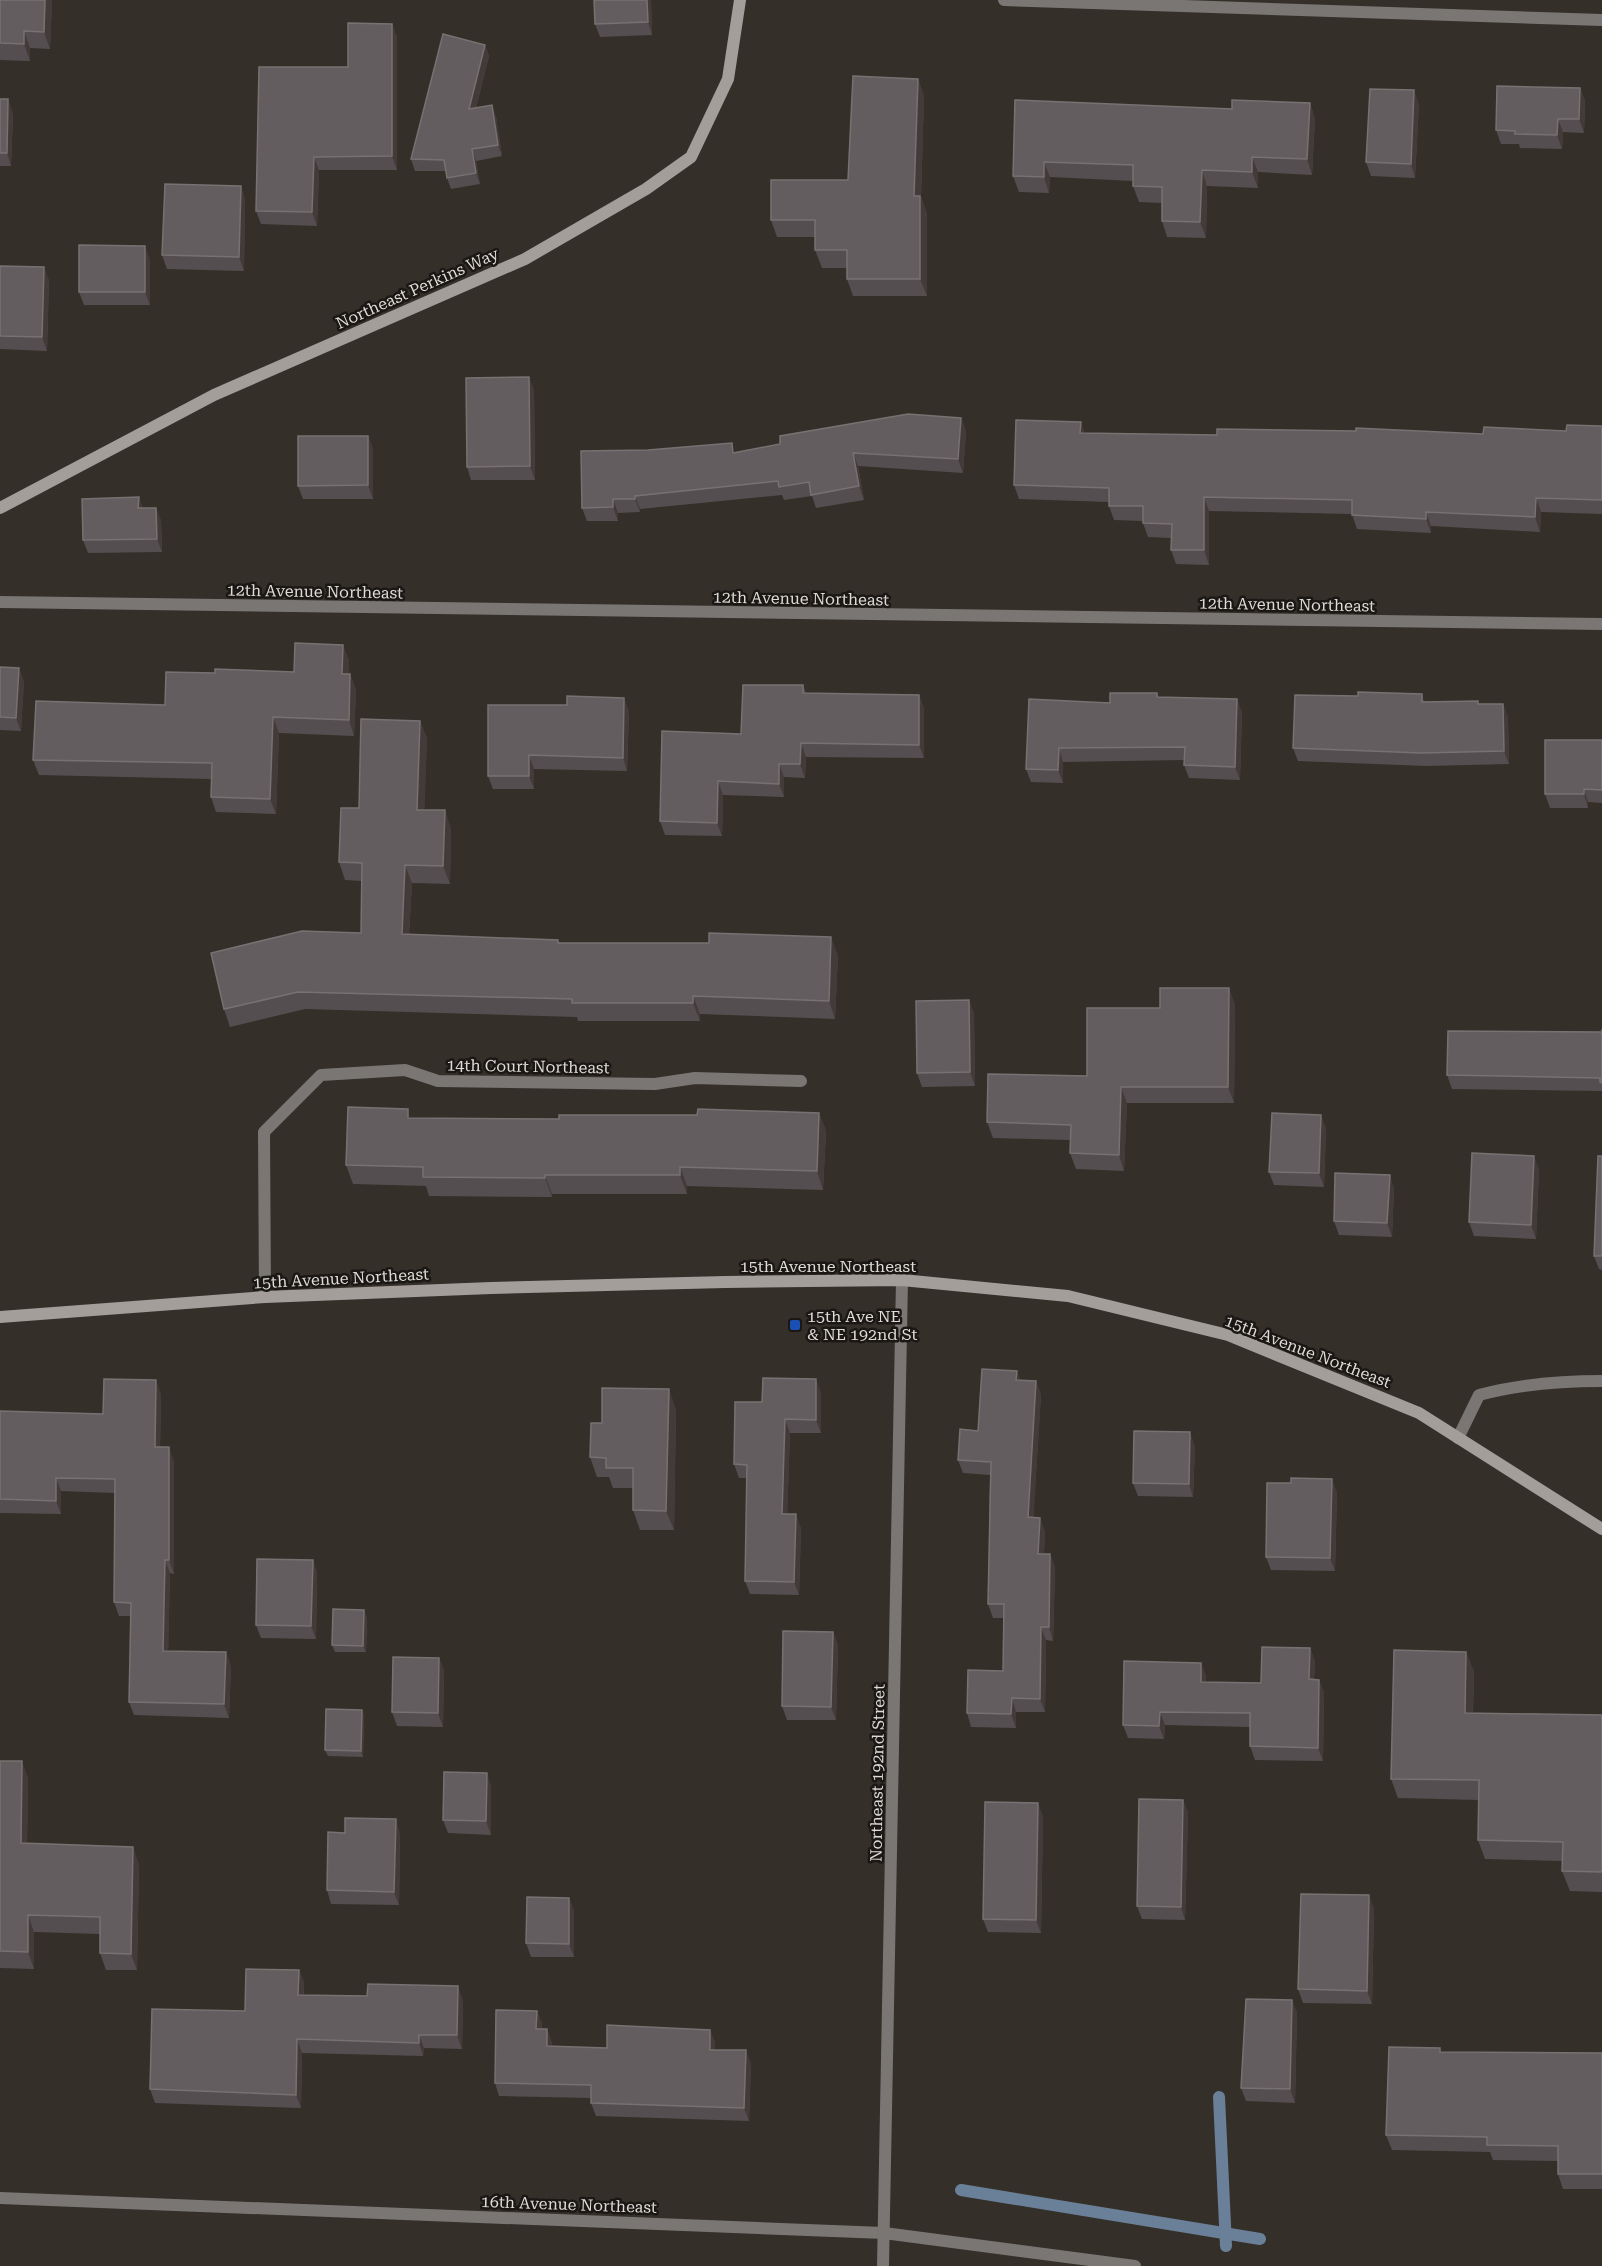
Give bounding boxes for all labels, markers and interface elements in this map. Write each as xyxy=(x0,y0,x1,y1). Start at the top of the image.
street label: Northeast Perkins Way xyxy=(333,244,502,333)
street label: 12th Avenue Northeast xyxy=(227,580,403,603)
street label: 12th Avenue Northeast xyxy=(713,587,889,610)
street label: 12th Avenue Northeast xyxy=(1199,593,1375,616)
street label: 14th Court Northeast xyxy=(446,1056,610,1077)
street label: 15th Avenue Northeast xyxy=(740,1257,916,1276)
street label: 15th Avenue Northeast xyxy=(253,1264,430,1293)
place label: 15th Ave NE & NE 192nd St xyxy=(807,1307,917,1344)
street label: 15th Avenue Northeast xyxy=(1222,1311,1394,1392)
marker: 15th Ave NE & NE 192nd St xyxy=(788,1318,802,1332)
street label: Northeast 192nd Street xyxy=(866,1684,889,1862)
street label: 16th Avenue Northeast xyxy=(481,2192,657,2217)

